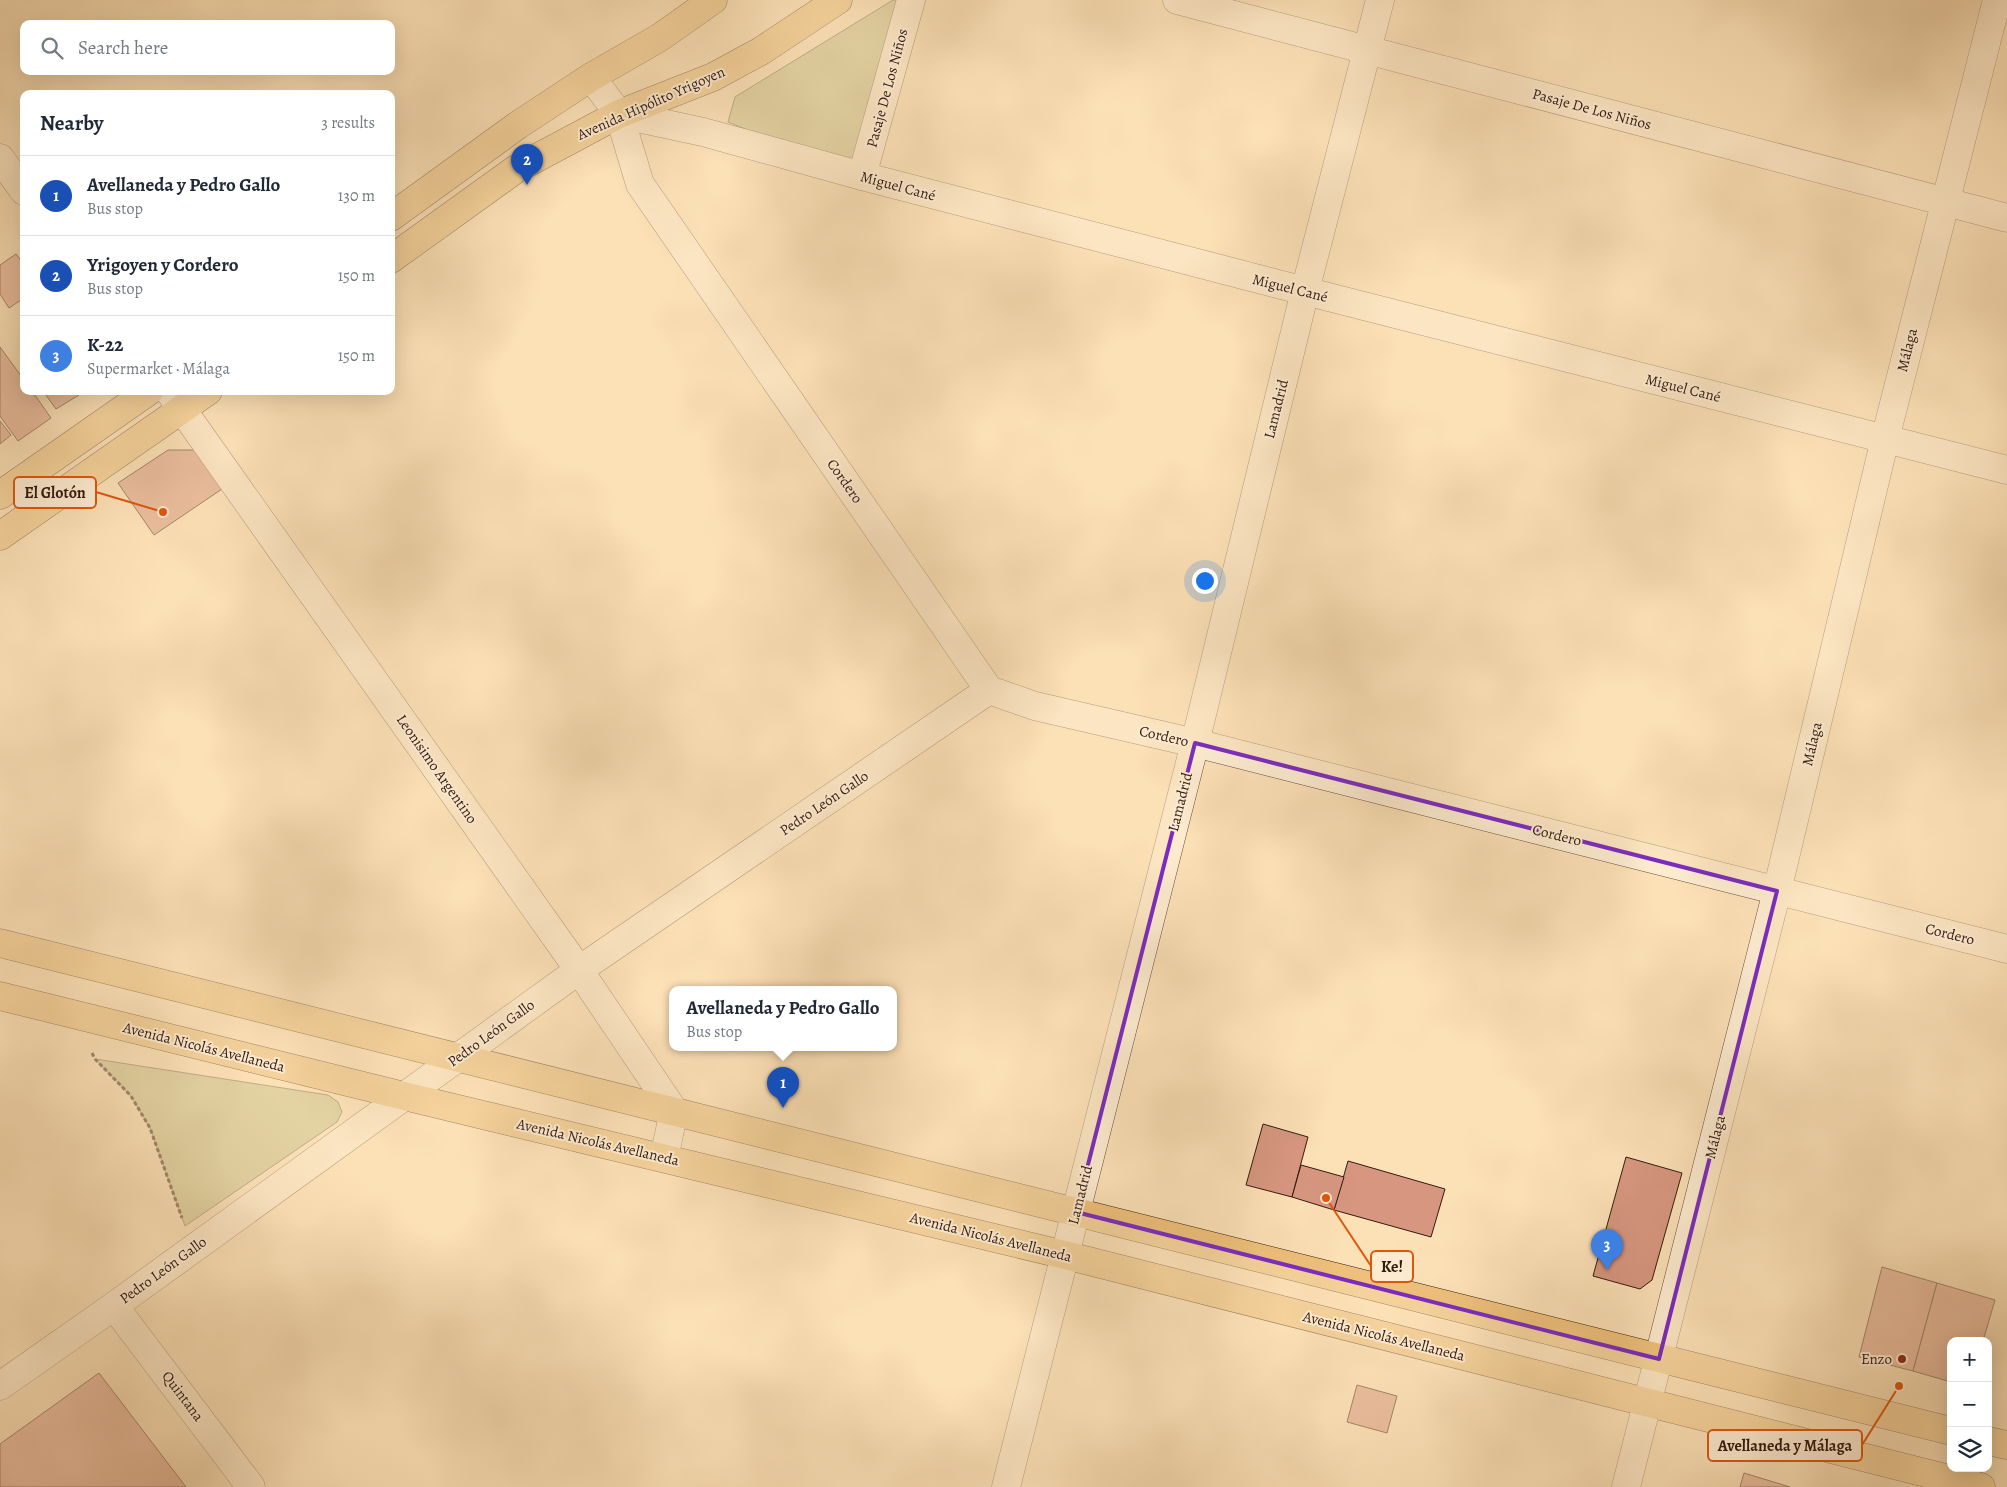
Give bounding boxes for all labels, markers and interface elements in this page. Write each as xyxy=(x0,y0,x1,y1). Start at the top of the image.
search box xyxy=(20,20,395,75)
street label: Pasaje De Los Niños xyxy=(861,26,913,150)
icon: search xyxy=(38,34,66,62)
text: Search here xyxy=(78,35,168,61)
street label: Avenida Hipólito Yrigoyen xyxy=(573,61,728,145)
street label: Pasaje De Los Niños xyxy=(1530,83,1654,135)
text: Nearby xyxy=(40,109,103,137)
text: 3 results xyxy=(321,112,375,134)
pin: 2 xyxy=(511,144,543,185)
street label: Miguel Cané xyxy=(858,166,938,206)
text: Avellaneda y Pedro Gallo xyxy=(87,172,280,198)
text: 1 xyxy=(53,185,59,207)
text: 130 m xyxy=(338,185,375,207)
text: Bus stop xyxy=(87,198,143,220)
text: Yrigoyen y Cordero xyxy=(87,252,239,278)
text: 2 xyxy=(52,265,60,287)
text: 150 m xyxy=(338,265,375,287)
street label: Miguel Cané xyxy=(1250,269,1330,307)
text: Bus stop xyxy=(87,278,143,300)
street label: Málaga xyxy=(1892,326,1922,374)
text: K-22 xyxy=(87,332,123,358)
text: 3 xyxy=(53,345,59,367)
text: 150 m xyxy=(338,345,375,367)
text: Supermarket · Málaga xyxy=(87,358,230,380)
street label: Miguel Cané xyxy=(1643,369,1723,407)
street label: Lamadrid xyxy=(1259,376,1293,441)
street label: Cordero xyxy=(822,455,868,507)
callout: El Glotón xyxy=(14,477,96,508)
text: El Glotón xyxy=(24,482,86,504)
your location xyxy=(1192,568,1218,594)
street label: Leonisimo Argentino xyxy=(392,710,482,828)
street label: Málaga xyxy=(1797,720,1827,768)
street label: Cordero xyxy=(1137,721,1191,751)
street label: Pedro León Gallo xyxy=(776,766,872,840)
street label: Lamadrid xyxy=(1163,769,1197,834)
street label: Cordero xyxy=(1530,819,1584,851)
street label: Cordero xyxy=(1923,918,1977,950)
popup xyxy=(669,986,897,1051)
street label: Pedro León Gallo xyxy=(443,995,539,1071)
text: Avellaneda y Pedro Gallo xyxy=(686,995,880,1021)
street label: Avenida Nicolás Avellaneda xyxy=(120,1017,287,1077)
text: Bus stop xyxy=(686,1021,742,1043)
pin: 1 xyxy=(767,1067,799,1108)
street label: Avenida Nicolás Avellaneda xyxy=(514,1113,681,1170)
street label: Málaga xyxy=(1700,1113,1730,1161)
street label: Lamadrid xyxy=(1063,1162,1097,1227)
street label: Avenida Nicolás Avellaneda xyxy=(907,1207,1074,1267)
pin: 3 xyxy=(1591,1229,1623,1270)
street label: Pedro León Gallo xyxy=(115,1232,211,1308)
callout: Ke! xyxy=(1371,1251,1413,1282)
text: Ke! xyxy=(1381,1256,1403,1278)
street label: Avenida Nicolás Avellaneda xyxy=(1300,1306,1467,1366)
map controls xyxy=(1947,1337,1992,1472)
button: + xyxy=(1947,1337,1992,1382)
place label: Enzo xyxy=(1861,1349,1892,1369)
marker: Enzo xyxy=(1896,1353,1908,1365)
street label: Quintana xyxy=(158,1367,208,1425)
button: − xyxy=(1947,1382,1992,1427)
button: layers xyxy=(1947,1427,1992,1472)
callout: Avellaneda y Málaga xyxy=(1708,1430,1862,1461)
text: Avellaneda y Málaga xyxy=(1717,1435,1853,1457)

